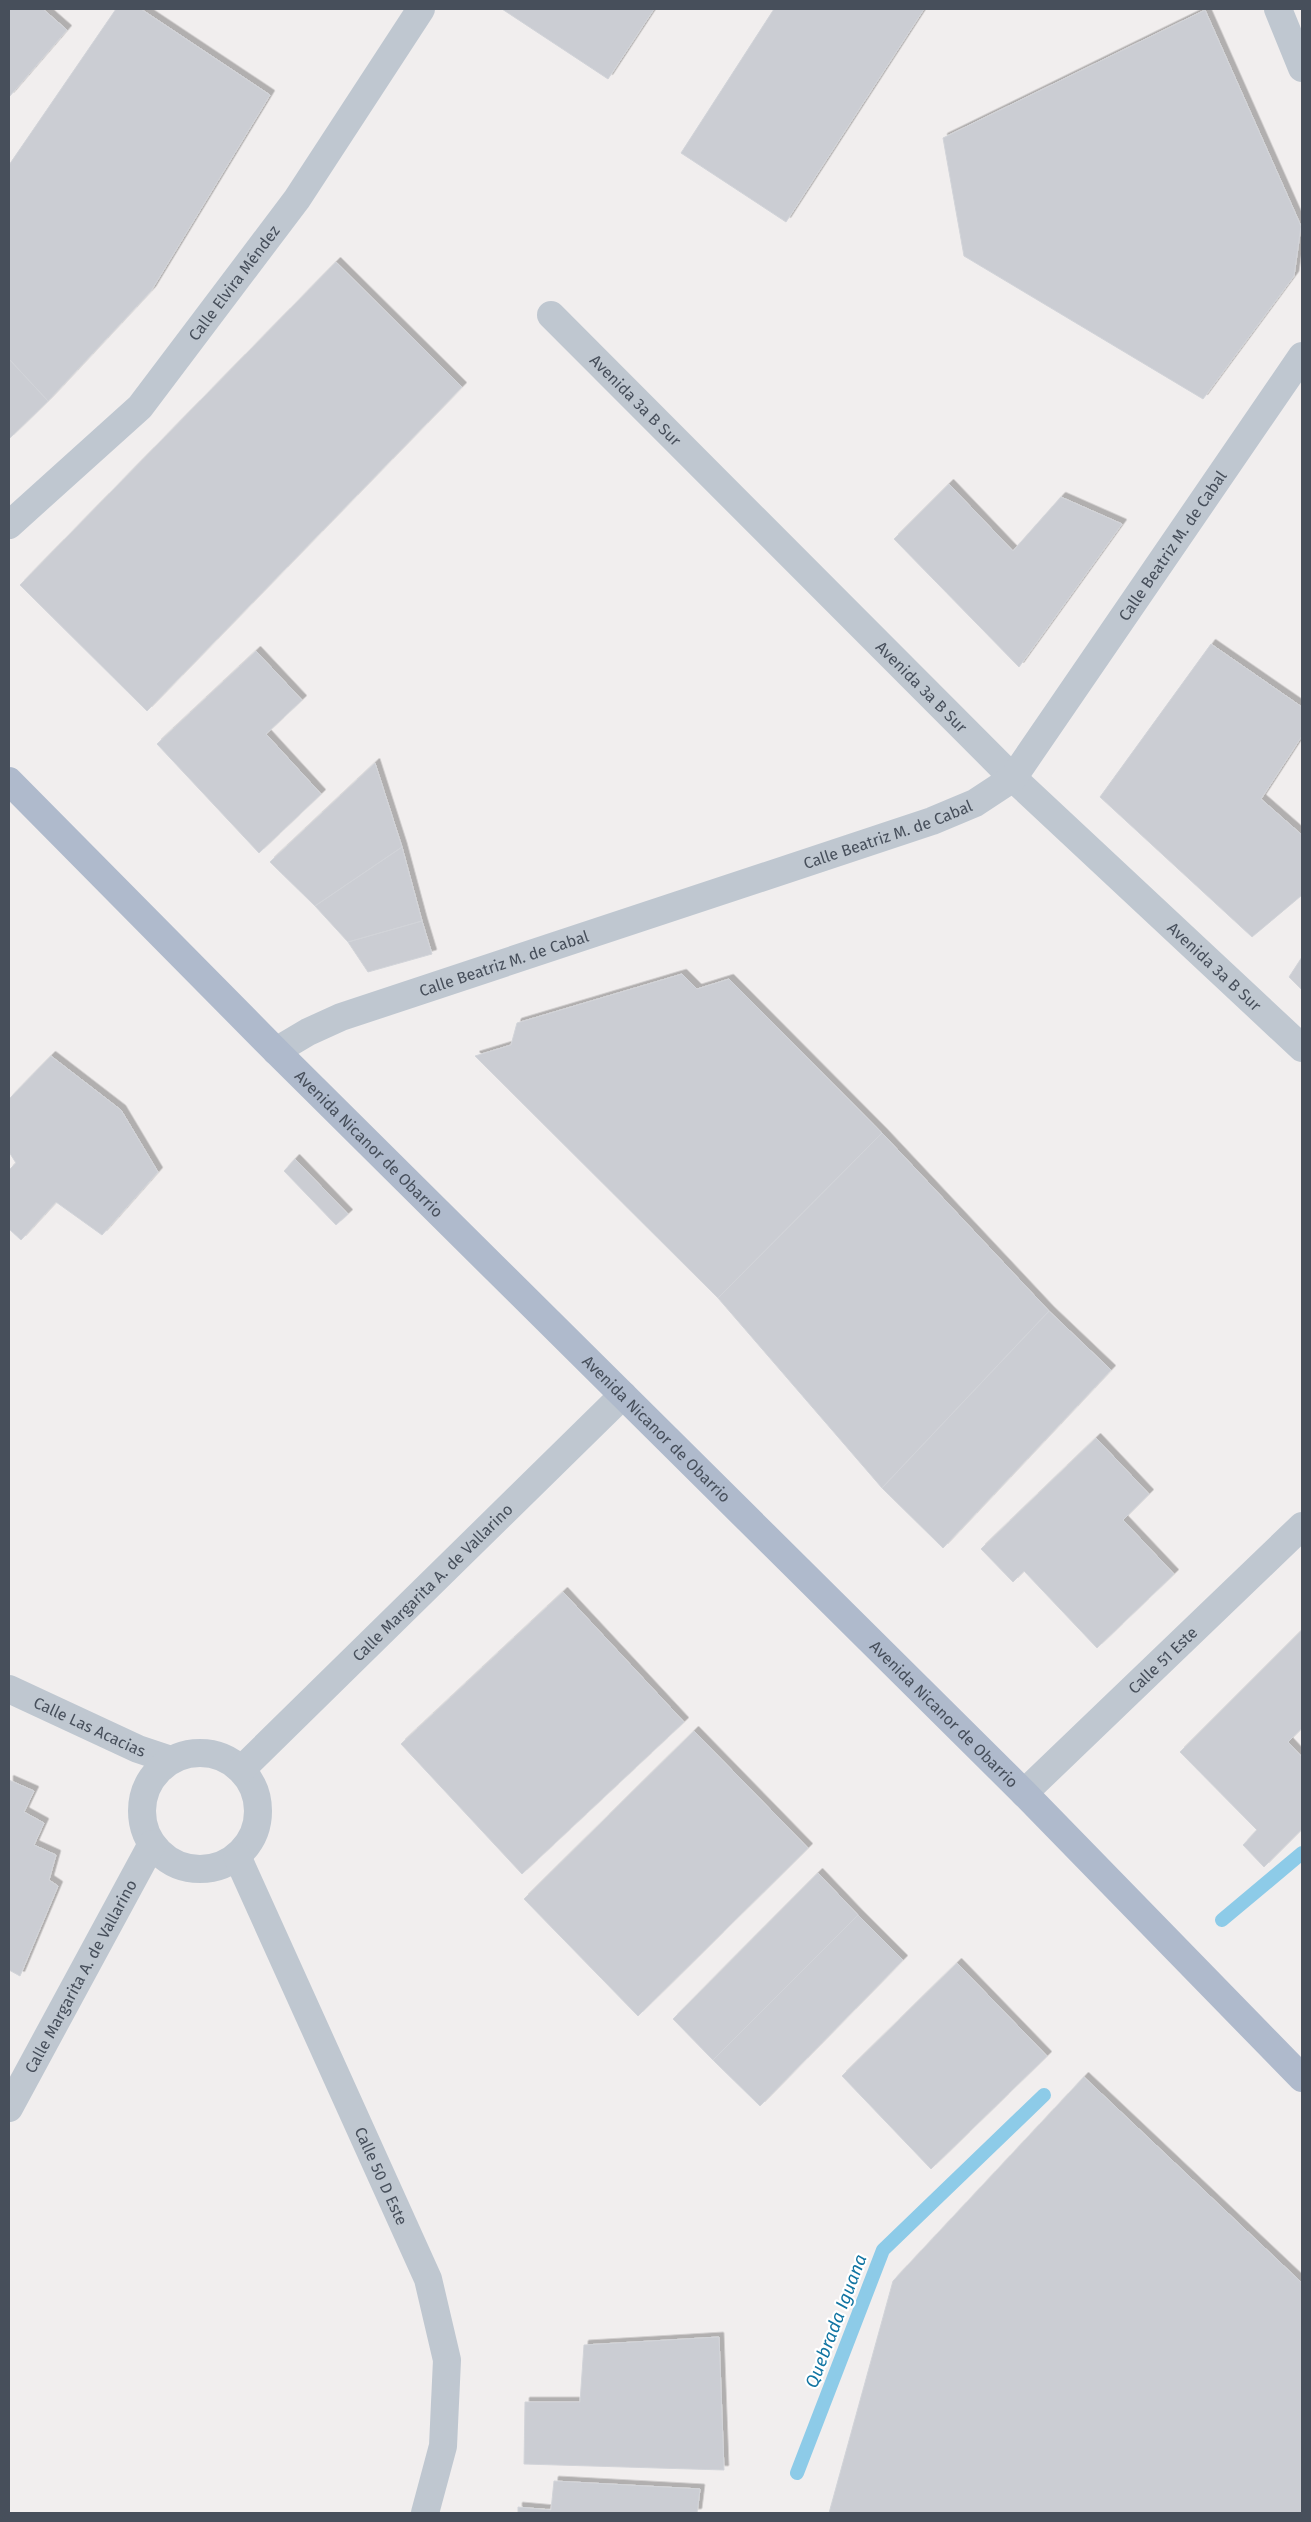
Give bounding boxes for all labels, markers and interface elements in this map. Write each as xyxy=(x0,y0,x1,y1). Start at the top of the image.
street label: Calle Elvira Méndez xyxy=(184,221,283,344)
street label: Avenida 3a B Sur xyxy=(586,350,686,450)
street label: Calle Beatriz M. de Cabal xyxy=(1114,467,1230,624)
street label: Avenida 3a B Sur xyxy=(872,637,972,737)
street label: Calle Beatriz M. de Cabal xyxy=(801,796,975,872)
street label: Avenida 3a B Sur xyxy=(1164,918,1266,1015)
street label: Calle Beatriz M. de Cabal xyxy=(417,926,591,1000)
street label: Avenida Nicanor de Obarrio xyxy=(291,1066,447,1221)
street label: Avenida Nicanor de Obarrio xyxy=(579,1351,735,1506)
street label: Calle Margarita A. de Vallarino xyxy=(348,1499,516,1665)
street label: Calle 51 Este xyxy=(1124,1623,1201,1697)
street label: Avenida Nicanor de Obarrio xyxy=(866,1636,1022,1791)
street label: Calle Las Acacias xyxy=(31,1692,148,1760)
street label: Calle Margarita A. de Vallarino xyxy=(20,1876,140,2076)
street label: Calle 50 D Este xyxy=(351,2124,412,2228)
water label: Quebrada Iguana xyxy=(800,2251,872,2391)

